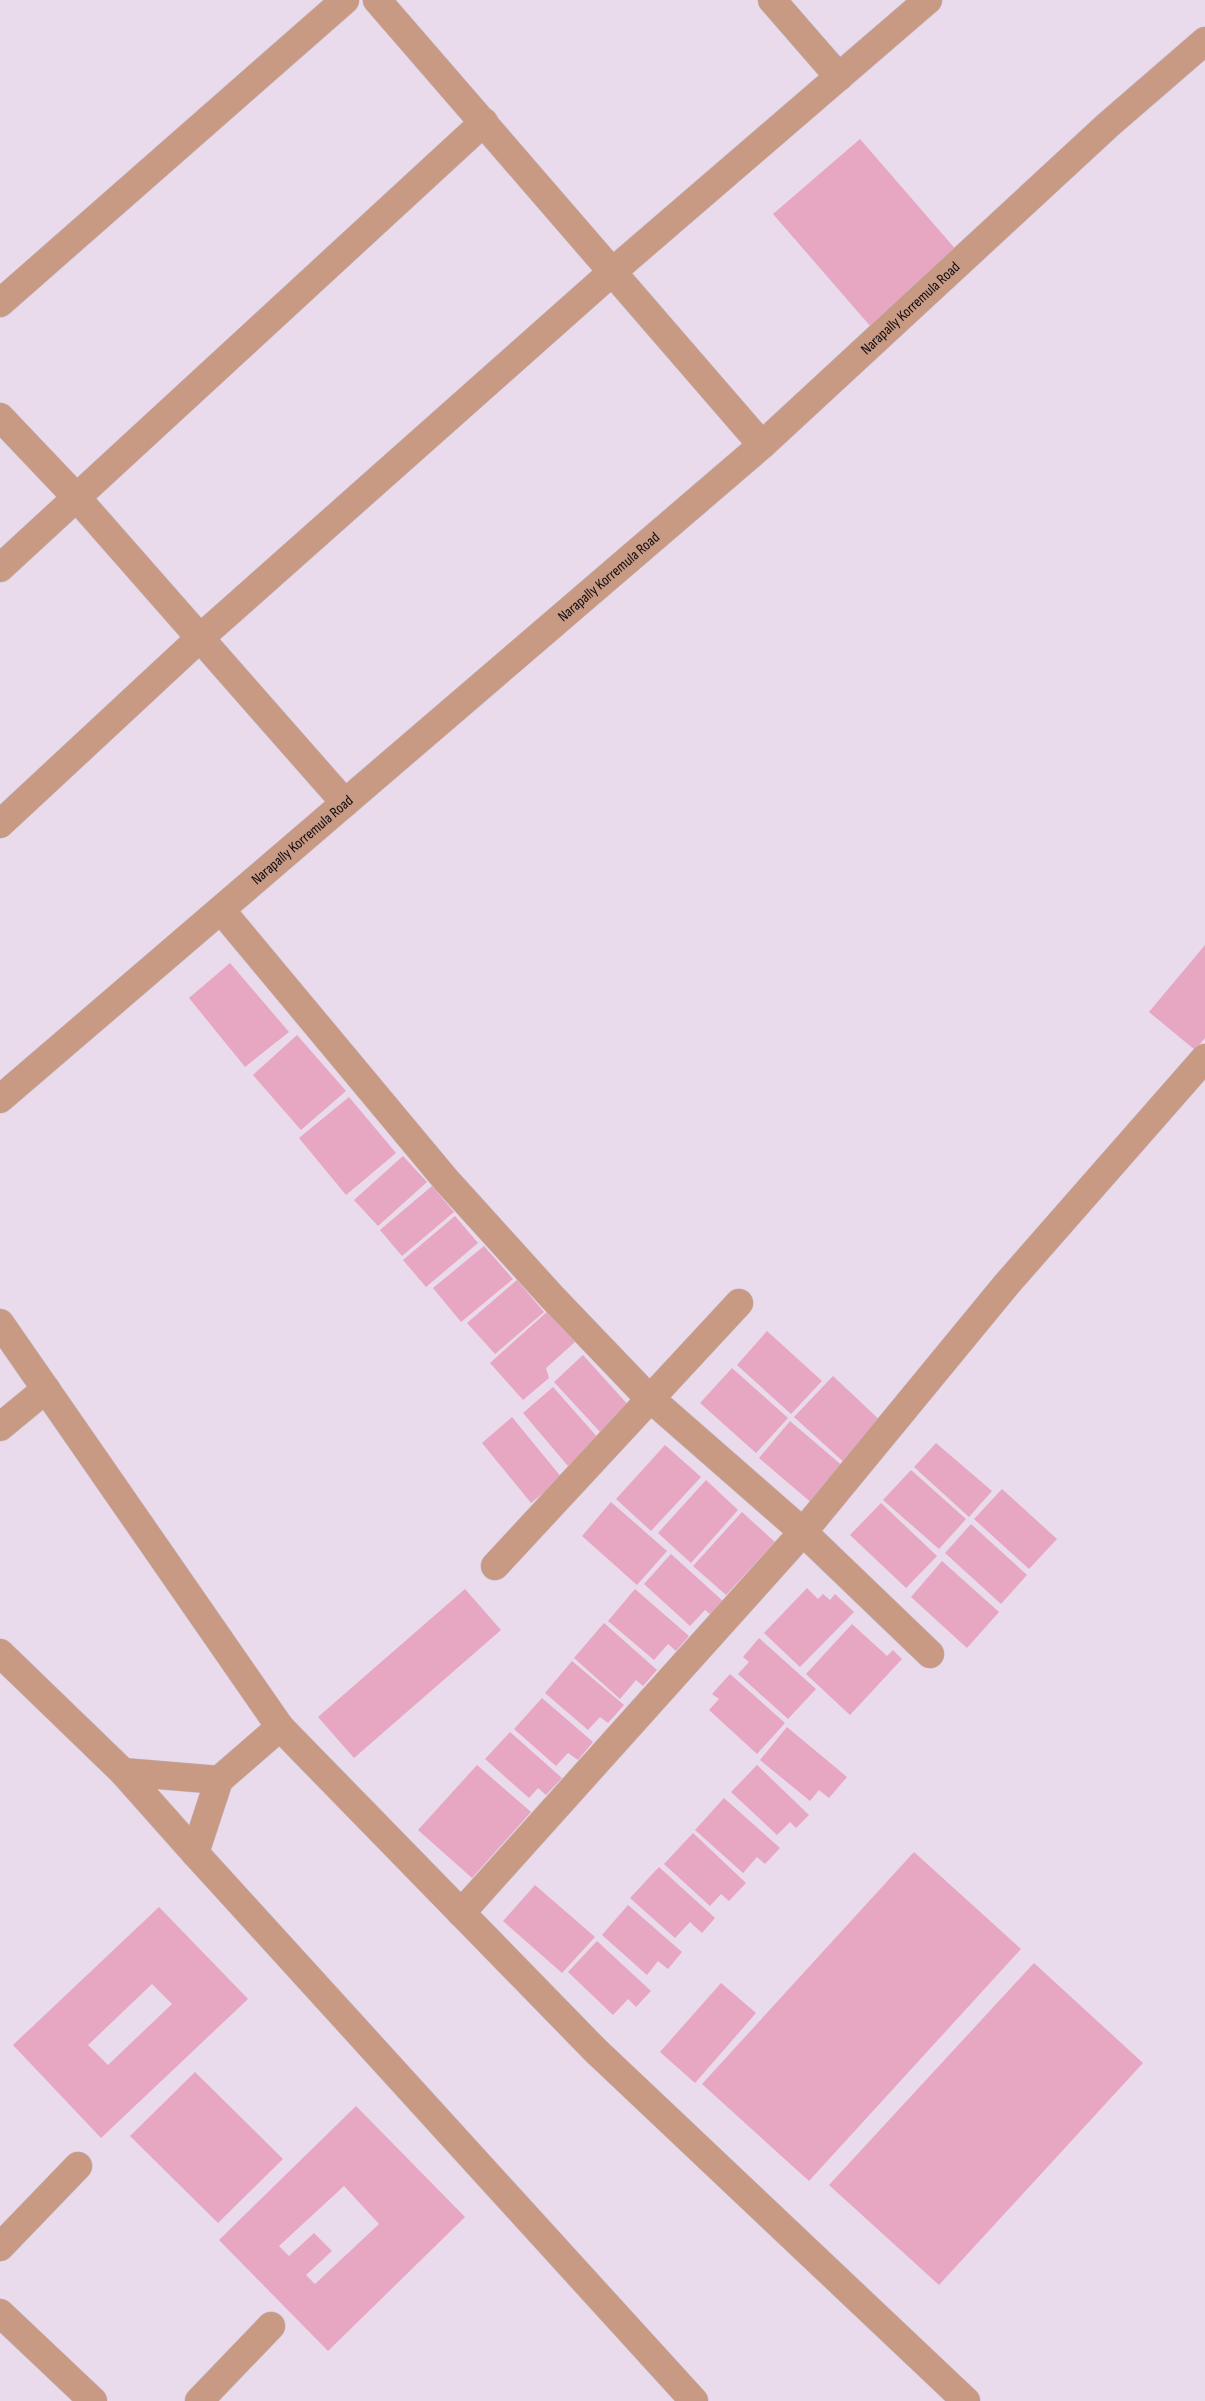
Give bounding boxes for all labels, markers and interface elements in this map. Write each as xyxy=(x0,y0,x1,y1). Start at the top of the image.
street label: Narapally Korremula Road xyxy=(857,257,964,358)
street label: Narapally Korremula Road xyxy=(554,528,663,626)
street label: Narapally Korremula Road xyxy=(247,791,357,889)

